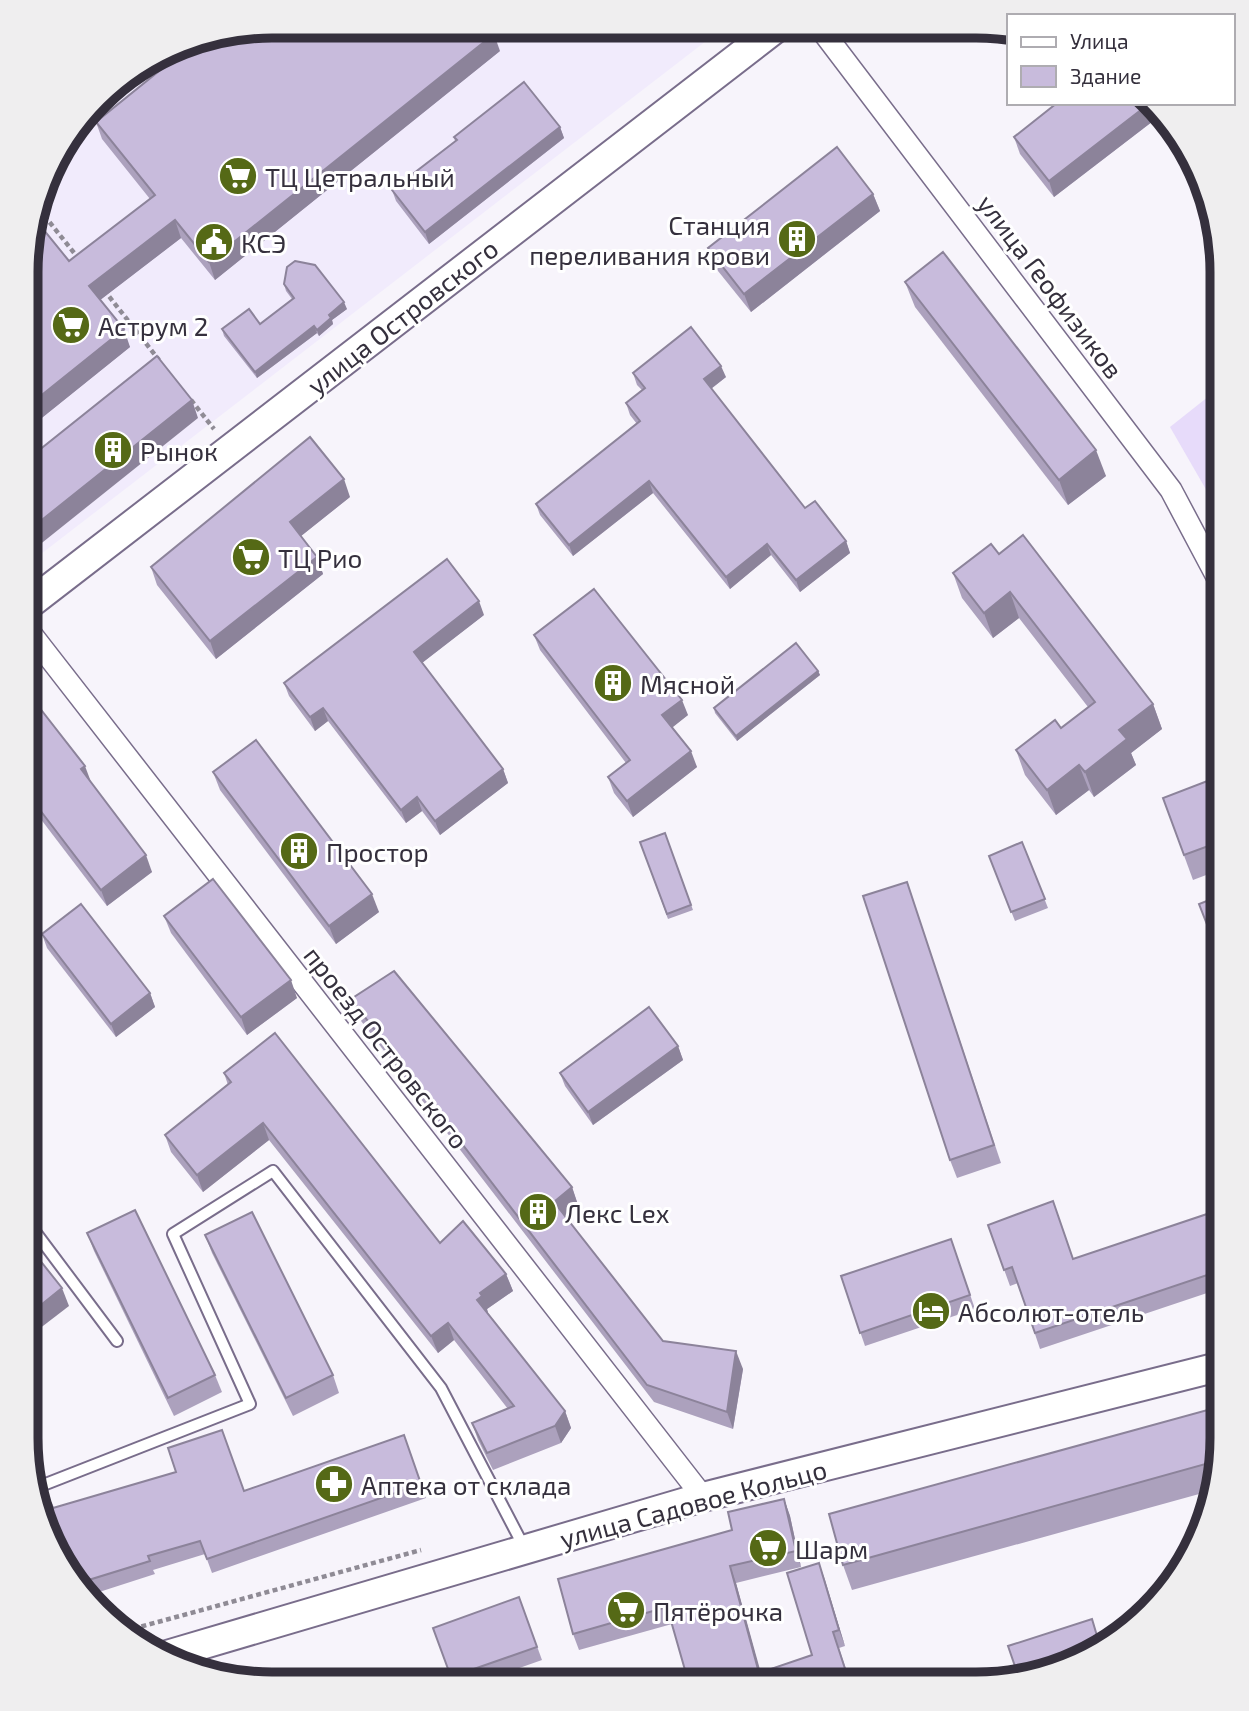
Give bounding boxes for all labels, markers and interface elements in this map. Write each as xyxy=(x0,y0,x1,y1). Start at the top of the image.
legend xyxy=(1007,14,1235,105)
text: Улица xyxy=(1070,28,1129,53)
text: Здание xyxy=(1070,63,1141,88)
supermarket icon: ТЦ Цетральный xyxy=(217,155,259,197)
place label: ТЦ Цетральный xyxy=(265,161,455,192)
street label: улица Геофизиков xyxy=(971,188,1130,385)
place label: Станция переливания крови xyxy=(529,209,770,270)
building icon: Станция переливания крови xyxy=(776,218,818,260)
public building icon: КСЭ xyxy=(193,221,235,263)
place label: КСЭ xyxy=(241,227,286,258)
street label: улица Островского xyxy=(300,232,504,401)
supermarket icon: Аструм 2 xyxy=(50,304,92,346)
place label: Аструм 2 xyxy=(98,310,208,342)
building icon: Рынок xyxy=(92,429,134,471)
place label: Рынок xyxy=(140,435,218,466)
supermarket icon: ТЦ Рио xyxy=(230,536,272,578)
place label: ТЦ Рио xyxy=(278,542,362,573)
building icon: Мясной xyxy=(592,662,634,704)
place label: Мясной xyxy=(640,668,735,699)
building icon: Простор xyxy=(278,830,320,872)
place label: Простор xyxy=(326,836,429,867)
street label: проезд Островского xyxy=(298,940,476,1154)
building icon: Лекс Lex xyxy=(517,1191,559,1233)
place label: Лекс Lex xyxy=(565,1197,670,1228)
hotel icon: Абсолют-отель xyxy=(910,1290,952,1332)
place label: Абсолют-отель xyxy=(958,1296,1144,1327)
street label: улица Садовое Кольцо xyxy=(556,1452,830,1555)
pharmacy icon: Аптека от склада xyxy=(313,1463,355,1505)
place label: Аптека от склада xyxy=(361,1469,571,1500)
supermarket icon: Шарм xyxy=(747,1527,789,1569)
place label: Шарм xyxy=(795,1533,868,1564)
supermarket icon: Пятёрочка xyxy=(605,1589,647,1631)
place label: Пятёрочка xyxy=(653,1595,783,1626)

